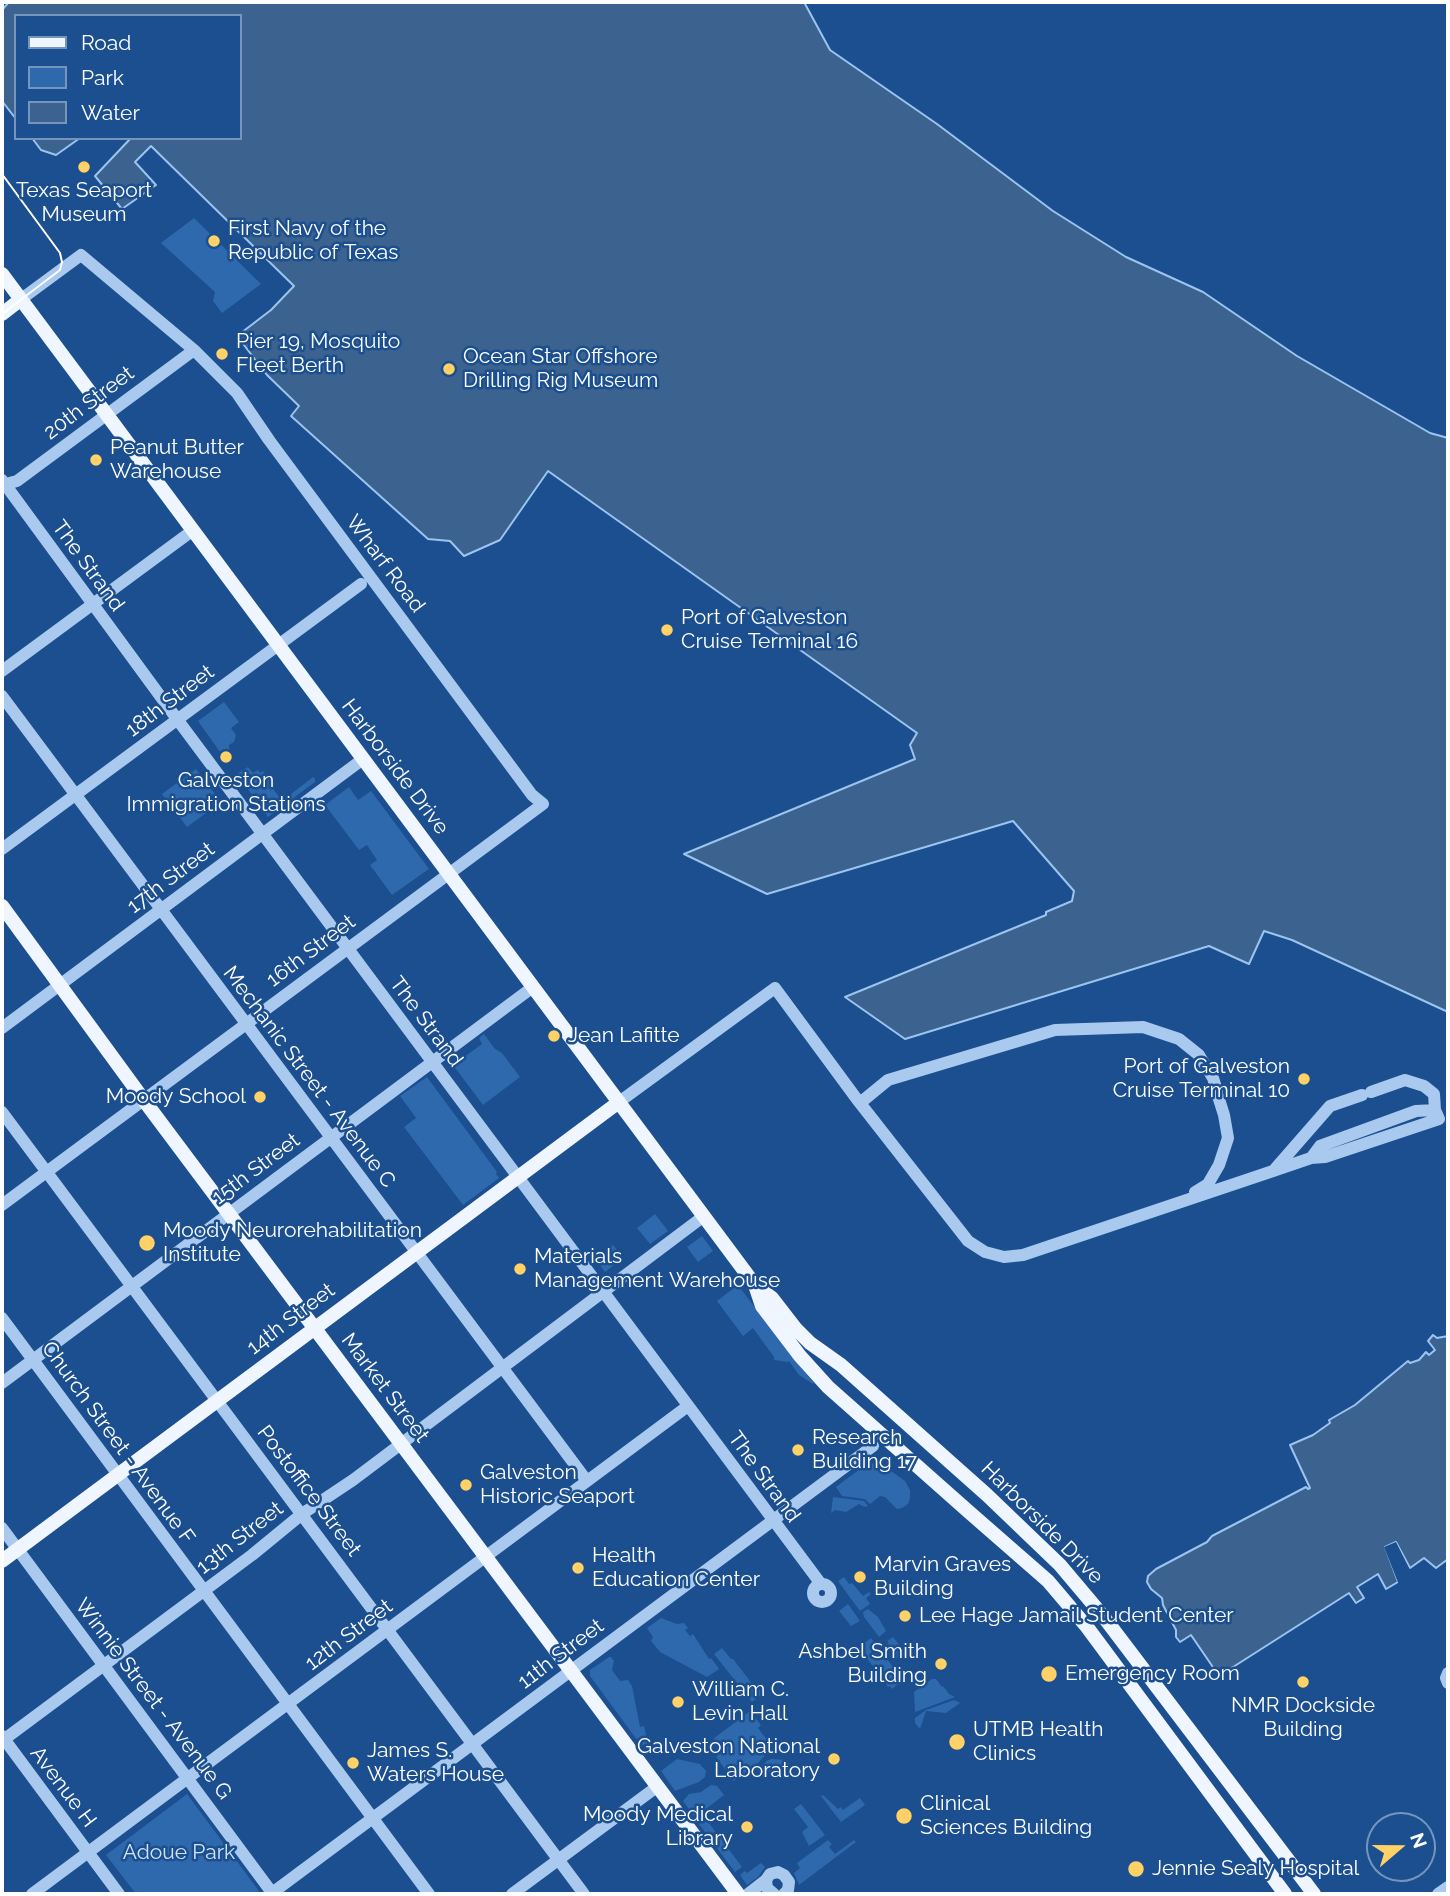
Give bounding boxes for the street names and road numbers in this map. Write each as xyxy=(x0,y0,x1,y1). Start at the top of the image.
street label: 20th Street xyxy=(39,361,139,445)
street label: Wharf Road xyxy=(340,510,430,618)
street label: The Strand xyxy=(47,516,129,616)
street label: 18th Street xyxy=(121,660,219,742)
street label: Harborside Drive xyxy=(336,694,454,840)
street label: 17th Street xyxy=(122,837,220,919)
street label: 16th Street xyxy=(262,909,360,993)
street label: Mechanic Street - Avenue C xyxy=(217,961,401,1193)
street label: The Strand xyxy=(384,972,468,1072)
street label: 15th Street xyxy=(207,1128,305,1210)
street label: 14th Street xyxy=(242,1278,340,1360)
street label: Market Street xyxy=(336,1328,434,1448)
street label: Church Street - Avenue F xyxy=(36,1337,200,1549)
street label: Postoffice Street xyxy=(252,1421,366,1561)
street label: The Strand xyxy=(723,1427,805,1527)
street label: Harborside Drive xyxy=(976,1457,1108,1589)
street label: 13th Street xyxy=(192,1496,288,1580)
street label: Winnie Street - Avenue G xyxy=(69,1594,237,1804)
street label: 12th Street xyxy=(300,1594,398,1676)
street label: 11th Street xyxy=(513,1614,609,1694)
street label: Avenue H xyxy=(24,1742,102,1832)

